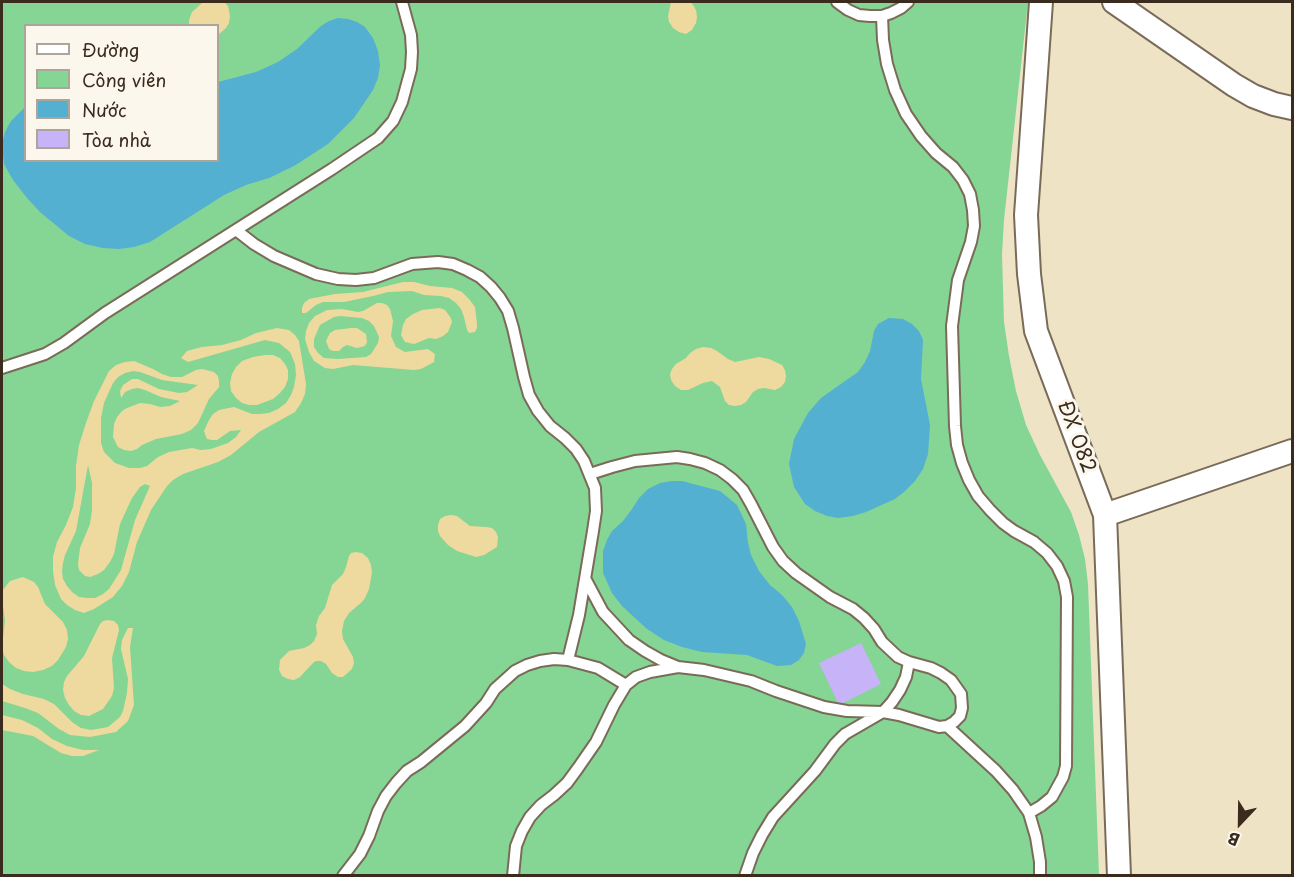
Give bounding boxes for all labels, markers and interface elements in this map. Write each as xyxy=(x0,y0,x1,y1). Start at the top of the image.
legend xyxy=(24,24,219,162)
text: Đường xyxy=(82,36,139,63)
text: Công viên xyxy=(82,66,166,93)
text: Nước xyxy=(82,96,126,123)
text: Tòa nhà xyxy=(82,126,151,153)
street label: ĐX 082 xyxy=(1052,398,1100,476)
north arrow xyxy=(1210,793,1270,853)
text: B xyxy=(1224,827,1243,853)

